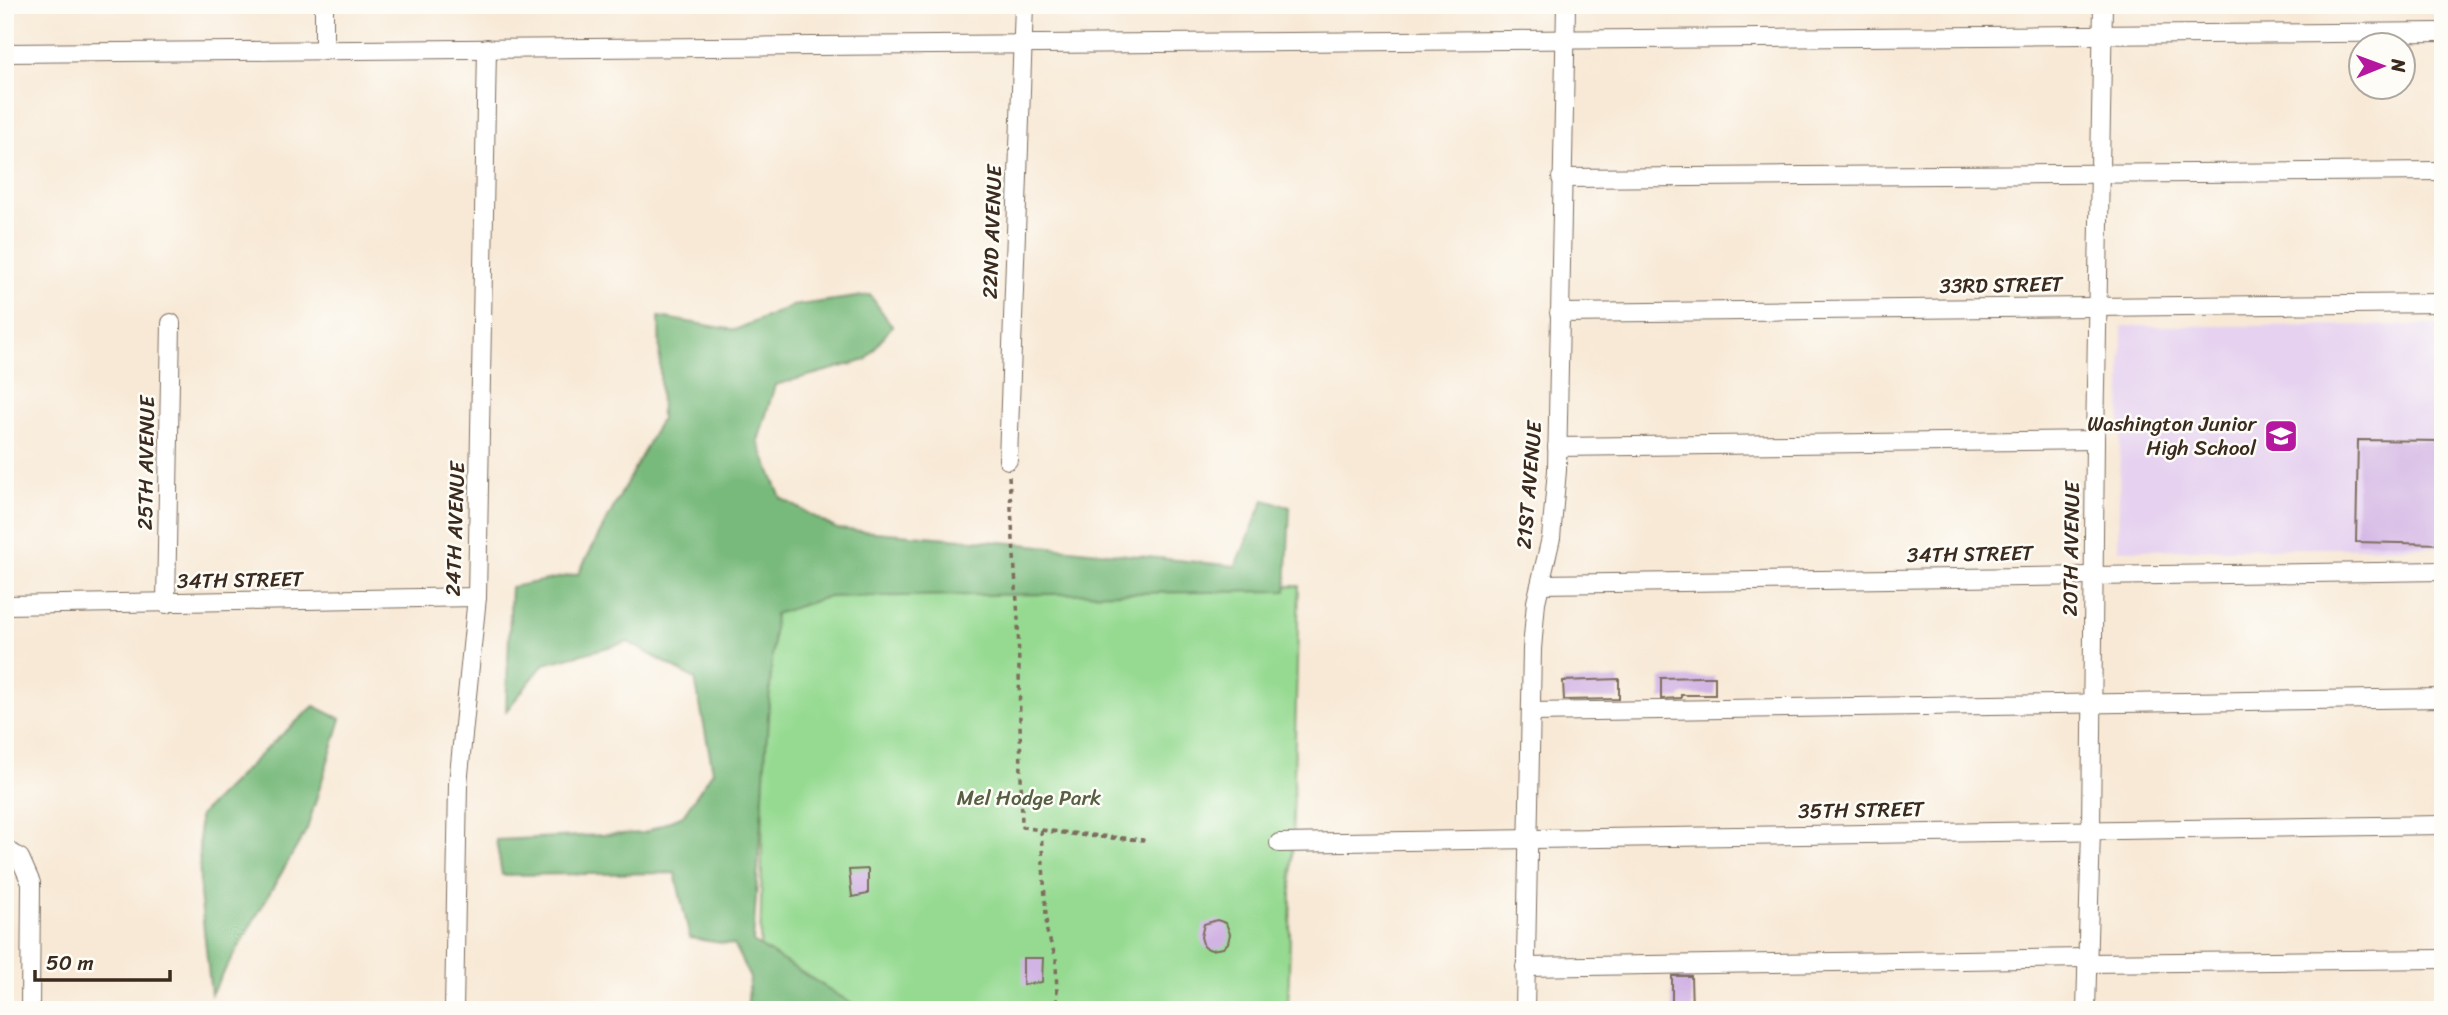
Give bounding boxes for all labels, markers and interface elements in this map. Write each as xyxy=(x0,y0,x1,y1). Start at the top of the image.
north arrow xyxy=(2346,32,2416,102)
text: N xyxy=(2382,58,2415,73)
street label: 22ND AVENUE xyxy=(971,163,1013,300)
street label: 33RD STREET xyxy=(1939,265,2064,305)
street label: 25TH AVENUE xyxy=(126,394,166,531)
place label: Washington Junior High School xyxy=(2087,405,2257,467)
school or university icon: Washington Junior High School xyxy=(2262,417,2300,455)
street label: 21ST AVENUE xyxy=(1504,418,1554,551)
street label: 24TH AVENUE xyxy=(434,460,476,597)
street label: 20TH AVENUE xyxy=(2051,480,2091,617)
street label: 34TH STREET xyxy=(1907,534,2035,574)
street label: 34TH STREET xyxy=(177,560,305,600)
park label: Mel Hodge Park xyxy=(957,779,1101,817)
street label: 35TH STREET xyxy=(1798,790,1926,830)
scale bar xyxy=(35,938,170,982)
text: 50 m xyxy=(46,944,94,982)

